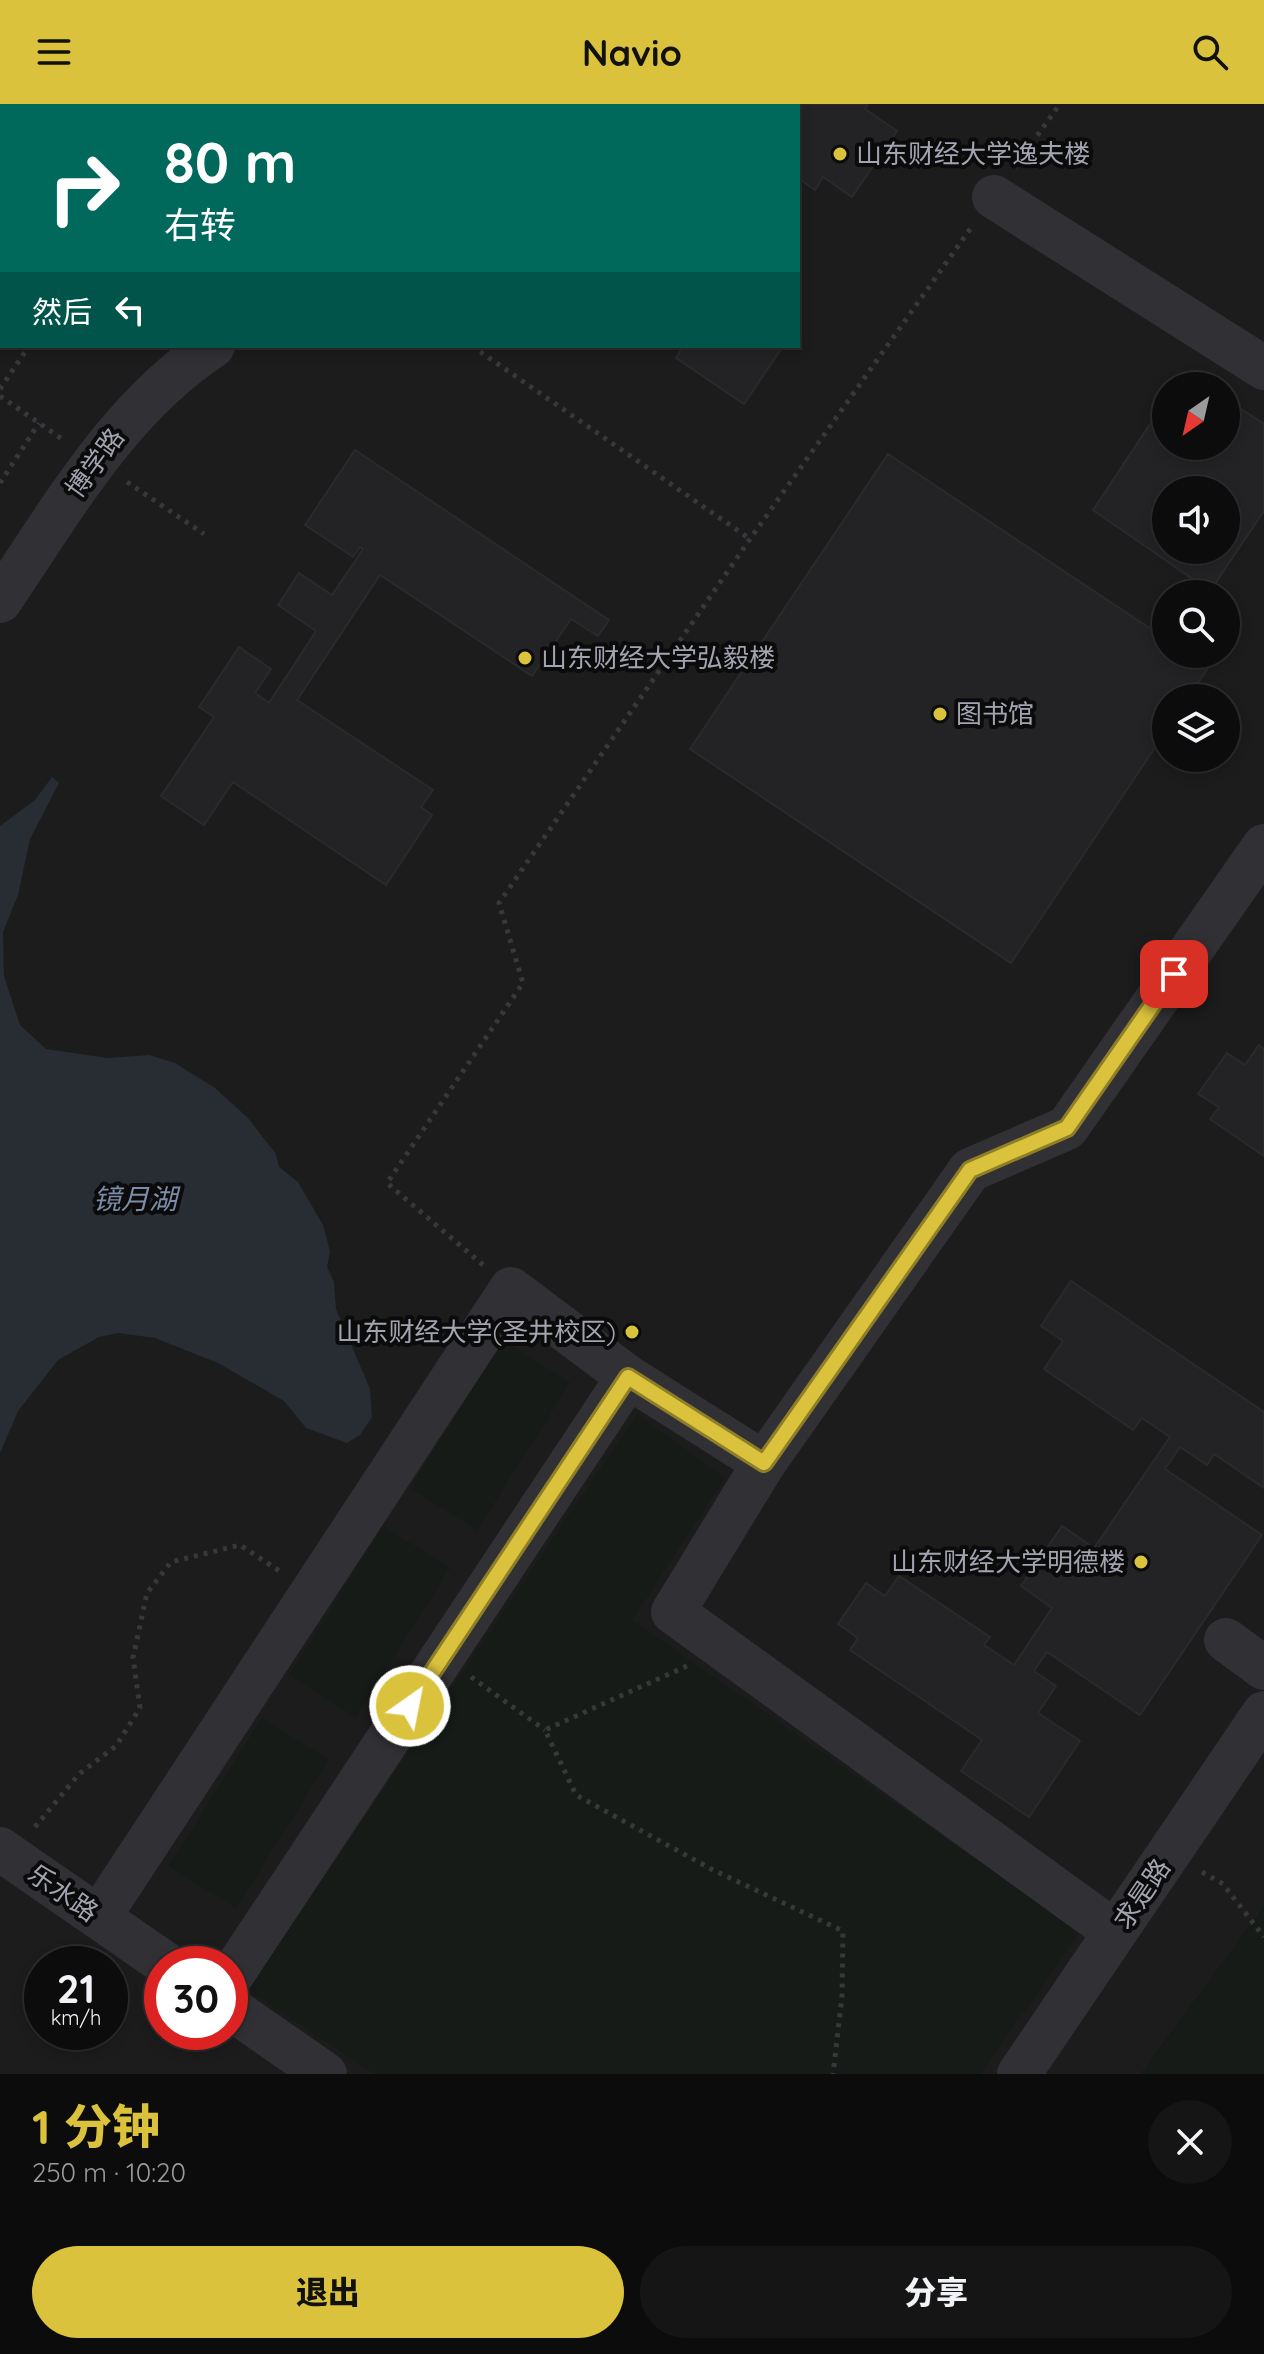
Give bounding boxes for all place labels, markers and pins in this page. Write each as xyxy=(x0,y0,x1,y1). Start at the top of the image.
place label: 山东财经大学逸夫楼 xyxy=(856,137,1090,170)
marker: 山东财经大学逸夫楼 xyxy=(831,145,849,163)
place label: 山东财经大学弘毅楼 xyxy=(541,641,775,674)
marker: 山东财经大学弘毅楼 xyxy=(516,649,534,667)
place label: 图书馆 xyxy=(956,697,1034,730)
marker: 图书馆 xyxy=(931,705,949,723)
pin xyxy=(1140,940,1208,1008)
place label: 山东财经大学(圣井校区) xyxy=(337,1315,616,1348)
marker: 山东财经大学(圣井校区) xyxy=(623,1323,641,1341)
place label: 山东财经大学明德楼 xyxy=(891,1545,1125,1578)
marker: 山东财经大学明德楼 xyxy=(1132,1553,1150,1571)

